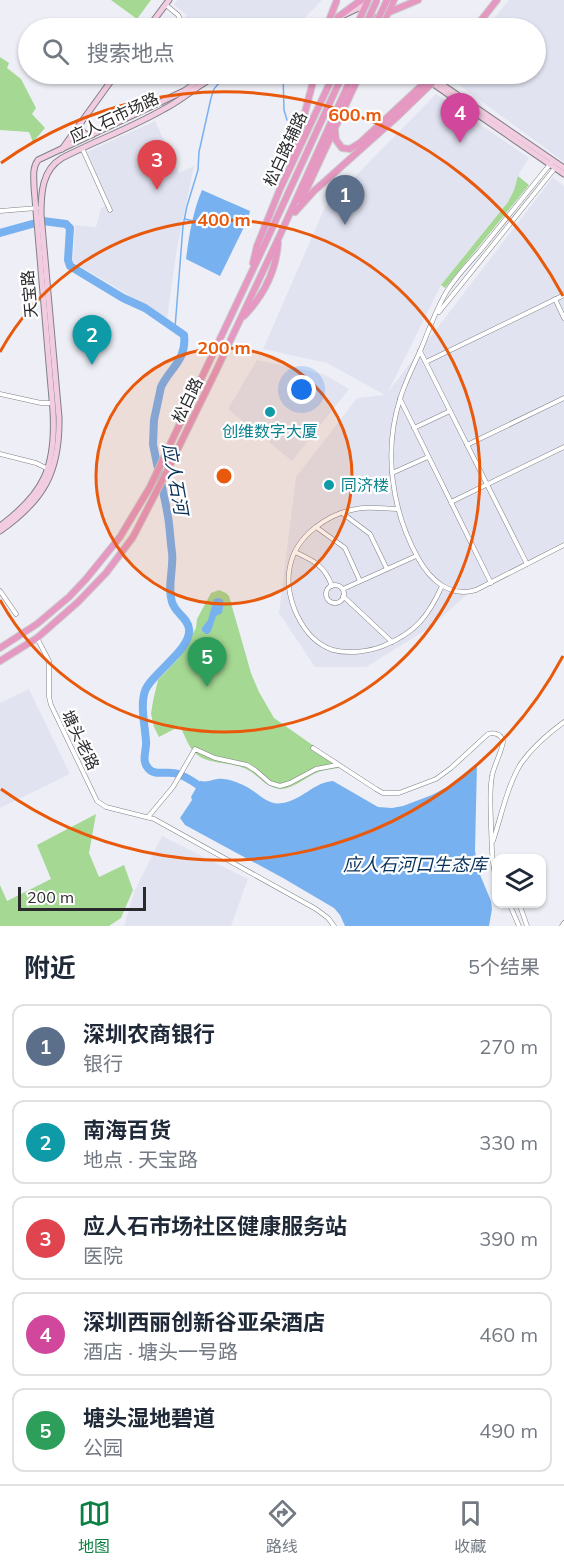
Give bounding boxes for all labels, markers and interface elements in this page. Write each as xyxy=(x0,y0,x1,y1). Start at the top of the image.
search box xyxy=(18,18,546,84)
icon: search xyxy=(39,35,72,68)
text: 搜索地点 xyxy=(87,39,175,67)
street label: 应人石市场路 xyxy=(66,88,162,146)
pin: 4 xyxy=(440,94,480,143)
text: 600 m xyxy=(328,103,382,126)
street label: 松白路辅路 xyxy=(259,109,311,189)
pin: 3 xyxy=(138,140,176,190)
pin: 1 xyxy=(326,176,364,225)
text: 400 m xyxy=(197,208,251,231)
street label: 天宝路 xyxy=(17,269,41,319)
pin: 2 xyxy=(72,316,112,365)
text: 200 m xyxy=(197,336,251,359)
street label: 松白路 xyxy=(167,374,207,426)
your location xyxy=(287,375,316,404)
marker: 创维数字大厦 xyxy=(263,405,277,419)
place label: 创维数字大厦 xyxy=(222,421,318,441)
water label: 应人石河 xyxy=(158,441,194,519)
centre of rings xyxy=(214,466,234,486)
place label: 同济楼 xyxy=(341,475,389,495)
marker: 同济楼 xyxy=(322,478,336,492)
pin: 5 xyxy=(188,638,226,687)
street label: 塘头老路 xyxy=(58,707,104,773)
water label: 应人石河口生态库 xyxy=(343,853,490,876)
map controls xyxy=(492,854,546,908)
button: layers xyxy=(492,854,546,908)
scale bar xyxy=(18,884,146,911)
text: 200 m xyxy=(27,887,74,907)
text: 附近 xyxy=(24,951,76,984)
text: 5个结果 xyxy=(468,954,540,979)
text: 深圳农商银行 xyxy=(83,1020,215,1048)
text: 1 xyxy=(40,1034,52,1059)
text: 270 m xyxy=(479,1034,538,1059)
text: 银行 xyxy=(83,1051,123,1076)
text: 南海百货 xyxy=(83,1116,171,1144)
text: 2 xyxy=(40,1130,52,1155)
text: 330 m xyxy=(479,1130,538,1155)
text: 地点 · 天宝路 xyxy=(83,1147,198,1172)
text: 应人石市场社区健康服务站 xyxy=(83,1212,347,1240)
text: 3 xyxy=(40,1226,52,1251)
text: 390 m xyxy=(479,1226,538,1251)
text: 医院 xyxy=(83,1243,123,1268)
text: 深圳西丽创新谷亚朵酒店 xyxy=(83,1308,325,1336)
text: 4 xyxy=(40,1322,52,1347)
text: 460 m xyxy=(479,1322,538,1347)
text: 酒店 · 塘头一号路 xyxy=(83,1339,238,1364)
text: 塘头湿地碧道 xyxy=(83,1404,215,1432)
text: 5 xyxy=(40,1418,52,1443)
text: 490 m xyxy=(479,1418,538,1443)
text: 公园 xyxy=(83,1435,123,1460)
tab: 地图 xyxy=(78,1497,111,1557)
tab: 路线 xyxy=(266,1497,299,1557)
tab: 收藏 xyxy=(454,1497,487,1557)

